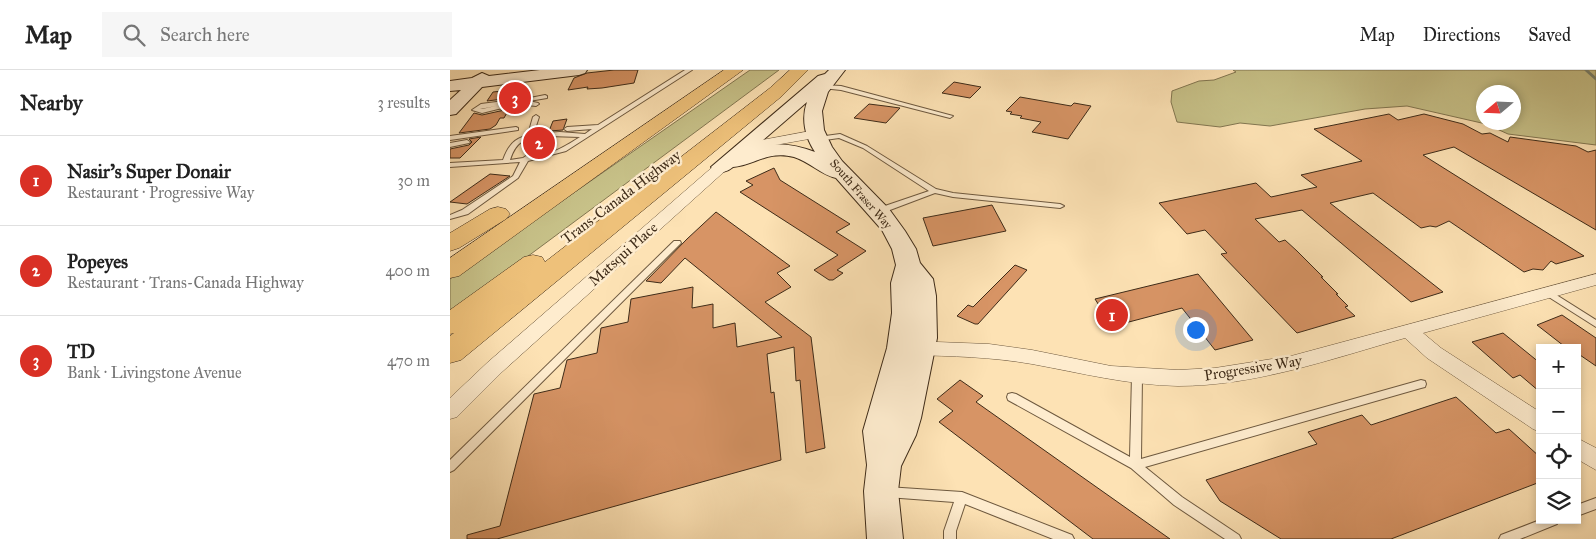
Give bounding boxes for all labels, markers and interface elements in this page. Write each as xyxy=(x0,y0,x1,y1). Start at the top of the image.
search box xyxy=(102,12,452,57)
text: Map xyxy=(25,20,72,50)
icon: search xyxy=(120,21,148,49)
text: Search here xyxy=(160,23,250,46)
text: Map xyxy=(1359,24,1395,46)
text: Directions xyxy=(1423,24,1500,46)
text: Saved xyxy=(1528,24,1571,46)
pin: 3 xyxy=(499,79,531,117)
north arrow xyxy=(1476,85,1521,130)
text: Nearby xyxy=(20,90,83,116)
text: 3 results xyxy=(377,93,430,112)
pin: 2 xyxy=(523,124,555,162)
street label: Trans-Canada Highway xyxy=(558,146,685,248)
street label: South Fraser Way xyxy=(827,156,895,232)
text: Nasir's Super Donair xyxy=(67,160,231,183)
text: 1 xyxy=(33,171,39,190)
text: 30 m xyxy=(397,171,430,190)
text: Restaurant · Progressive Way xyxy=(67,183,254,202)
street label: Matsqui Place xyxy=(585,218,662,290)
text: Popeyes xyxy=(67,250,128,273)
text: 2 xyxy=(32,261,40,280)
text: 400 m xyxy=(386,261,430,280)
text: Restaurant · Trans-Canada Highway xyxy=(67,273,304,292)
pin: 1 xyxy=(1096,296,1128,334)
your location xyxy=(1183,317,1209,343)
text: TD xyxy=(67,340,95,363)
map controls xyxy=(1536,344,1581,524)
button: + xyxy=(1536,344,1581,389)
text: 3 xyxy=(33,351,39,370)
text: 470 m xyxy=(387,351,430,370)
street label: Progressive Way xyxy=(1203,351,1304,385)
text: Bank · Livingstone Avenue xyxy=(67,363,242,382)
button: − xyxy=(1536,389,1581,434)
button: locate xyxy=(1536,434,1581,479)
button: layers xyxy=(1536,479,1581,524)

